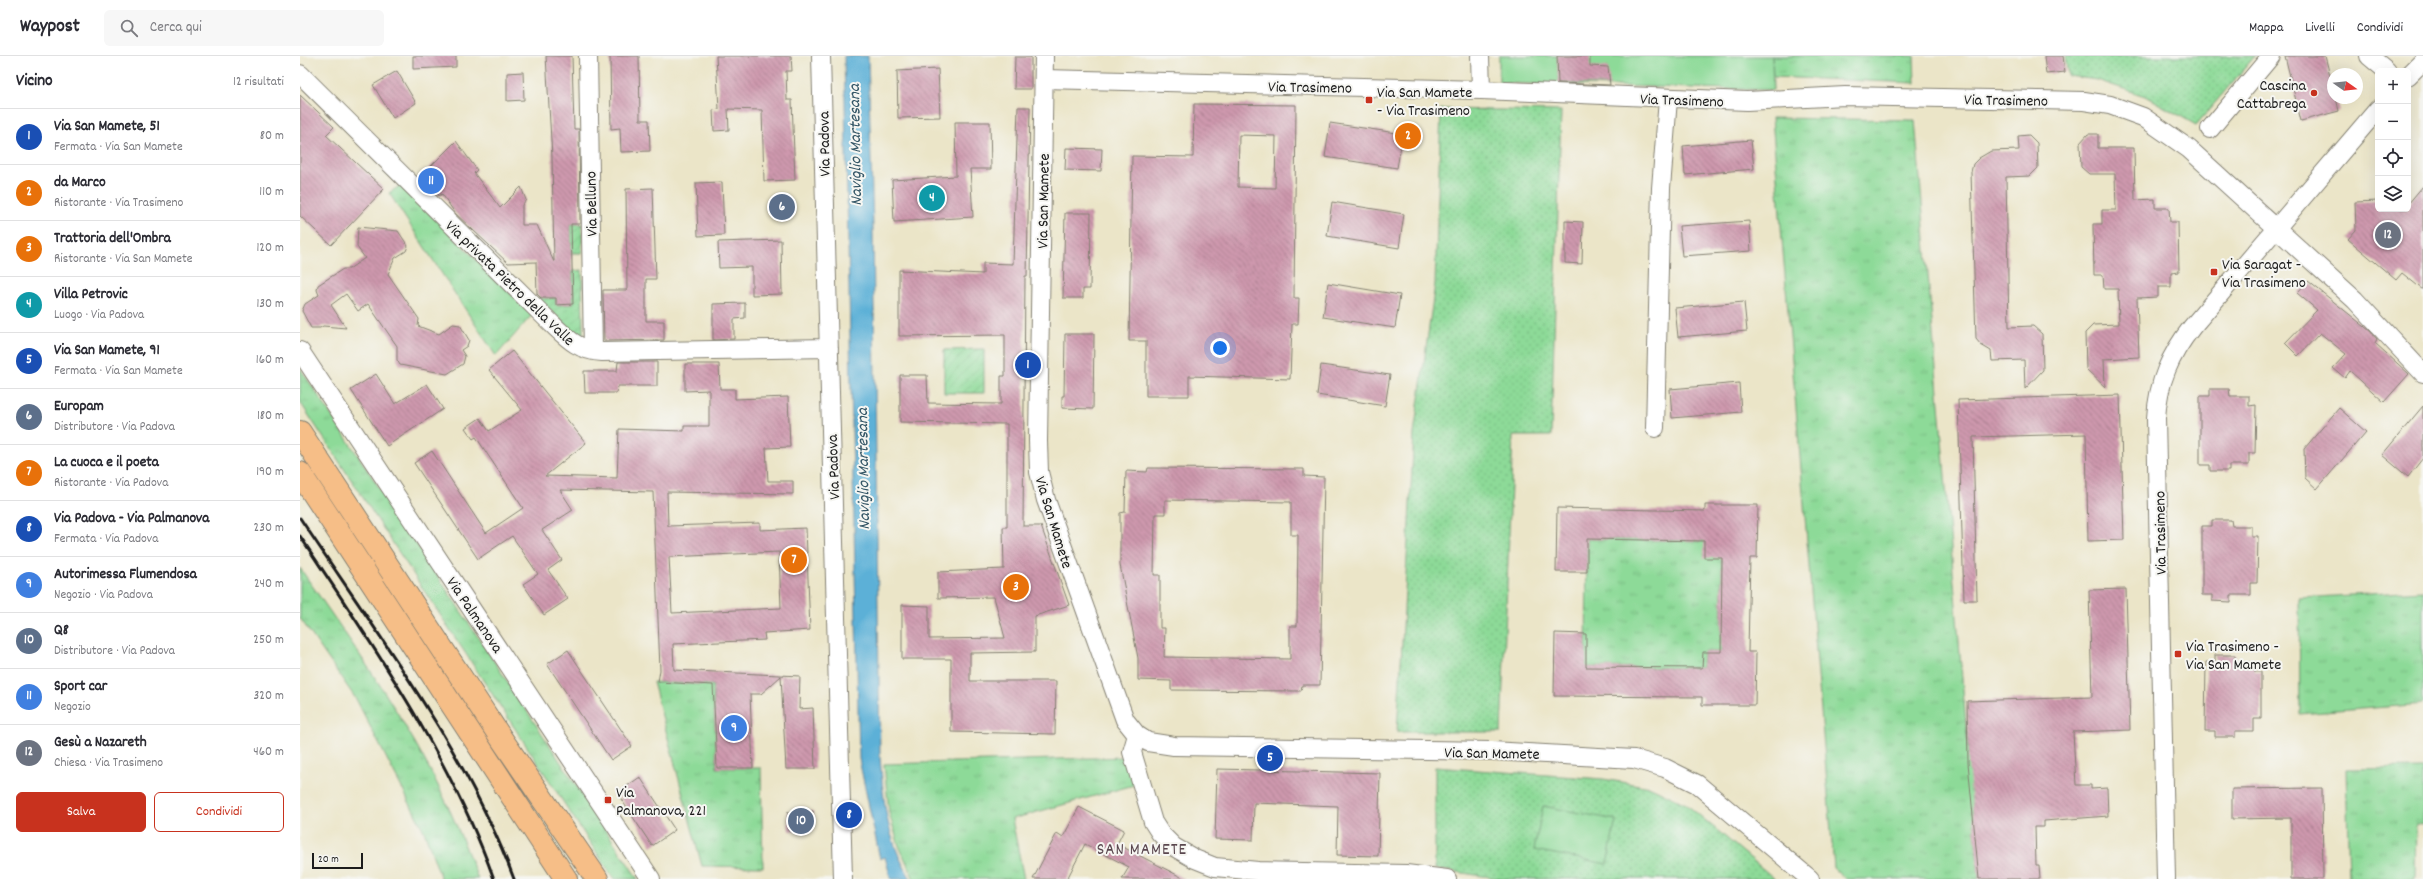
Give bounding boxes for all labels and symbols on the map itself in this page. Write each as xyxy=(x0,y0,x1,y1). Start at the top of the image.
north arrow xyxy=(2327,68,2363,104)
place label: Cascina Cattabrega xyxy=(2237,75,2306,116)
street label: Via Trasimeno xyxy=(1268,76,1352,101)
place label: Via San Mamete - Via Trasimeno xyxy=(1377,82,1472,123)
water label: Naviglio Martesana xyxy=(844,83,870,206)
marker: Cascina Cattabrega xyxy=(2309,88,2319,98)
street label: Via Trasimeno xyxy=(1640,89,1724,114)
street label: Via Trasimeno xyxy=(1964,89,2048,114)
marker: Via San Mamete - Via Trasimeno xyxy=(1364,95,1374,105)
street label: Via Padova xyxy=(813,111,838,177)
pin: 2 xyxy=(1395,121,1421,151)
street label: Via San Mamete xyxy=(1032,153,1057,249)
pin: 11 xyxy=(418,166,444,196)
street label: Via Belluno xyxy=(580,171,605,237)
pin: 4 xyxy=(919,183,945,213)
pin: 6 xyxy=(769,192,795,222)
street label: Via privata Pietro della Valle xyxy=(439,216,579,352)
pin: 12 xyxy=(2375,220,2401,250)
place label: Via Saragat - Via Trasimeno xyxy=(2222,254,2306,295)
marker: Via Saragat - Via Trasimeno xyxy=(2209,267,2219,277)
your location xyxy=(1210,338,1230,358)
pin: 1 xyxy=(1015,350,1041,380)
water label: Naviglio Martesana xyxy=(852,407,878,530)
street label: Via Padova xyxy=(822,433,847,500)
street label: Via San Mamete xyxy=(1028,474,1078,572)
street label: Via Trasimeno xyxy=(2149,491,2174,575)
pin: 7 xyxy=(781,545,807,575)
pin: 3 xyxy=(1003,572,1029,602)
street label: Via Palmanova xyxy=(440,573,508,659)
place label: Via Trasimeno - Via San Mamete xyxy=(2186,636,2281,677)
marker: Via Trasimeno - Via San Mamete xyxy=(2173,649,2183,659)
pin: 9 xyxy=(721,713,747,743)
street label: Via San Mamete xyxy=(1444,742,1540,767)
pin: 5 xyxy=(1257,743,1283,773)
place label: Via Palmanova, 221 xyxy=(616,782,706,823)
marker: Via Palmanova, 221 xyxy=(603,795,613,805)
pin: 8 xyxy=(836,800,862,830)
pin: 10 xyxy=(788,806,814,836)
district label: SAN MAMETE xyxy=(1097,839,1187,863)
scale bar xyxy=(312,851,363,870)

